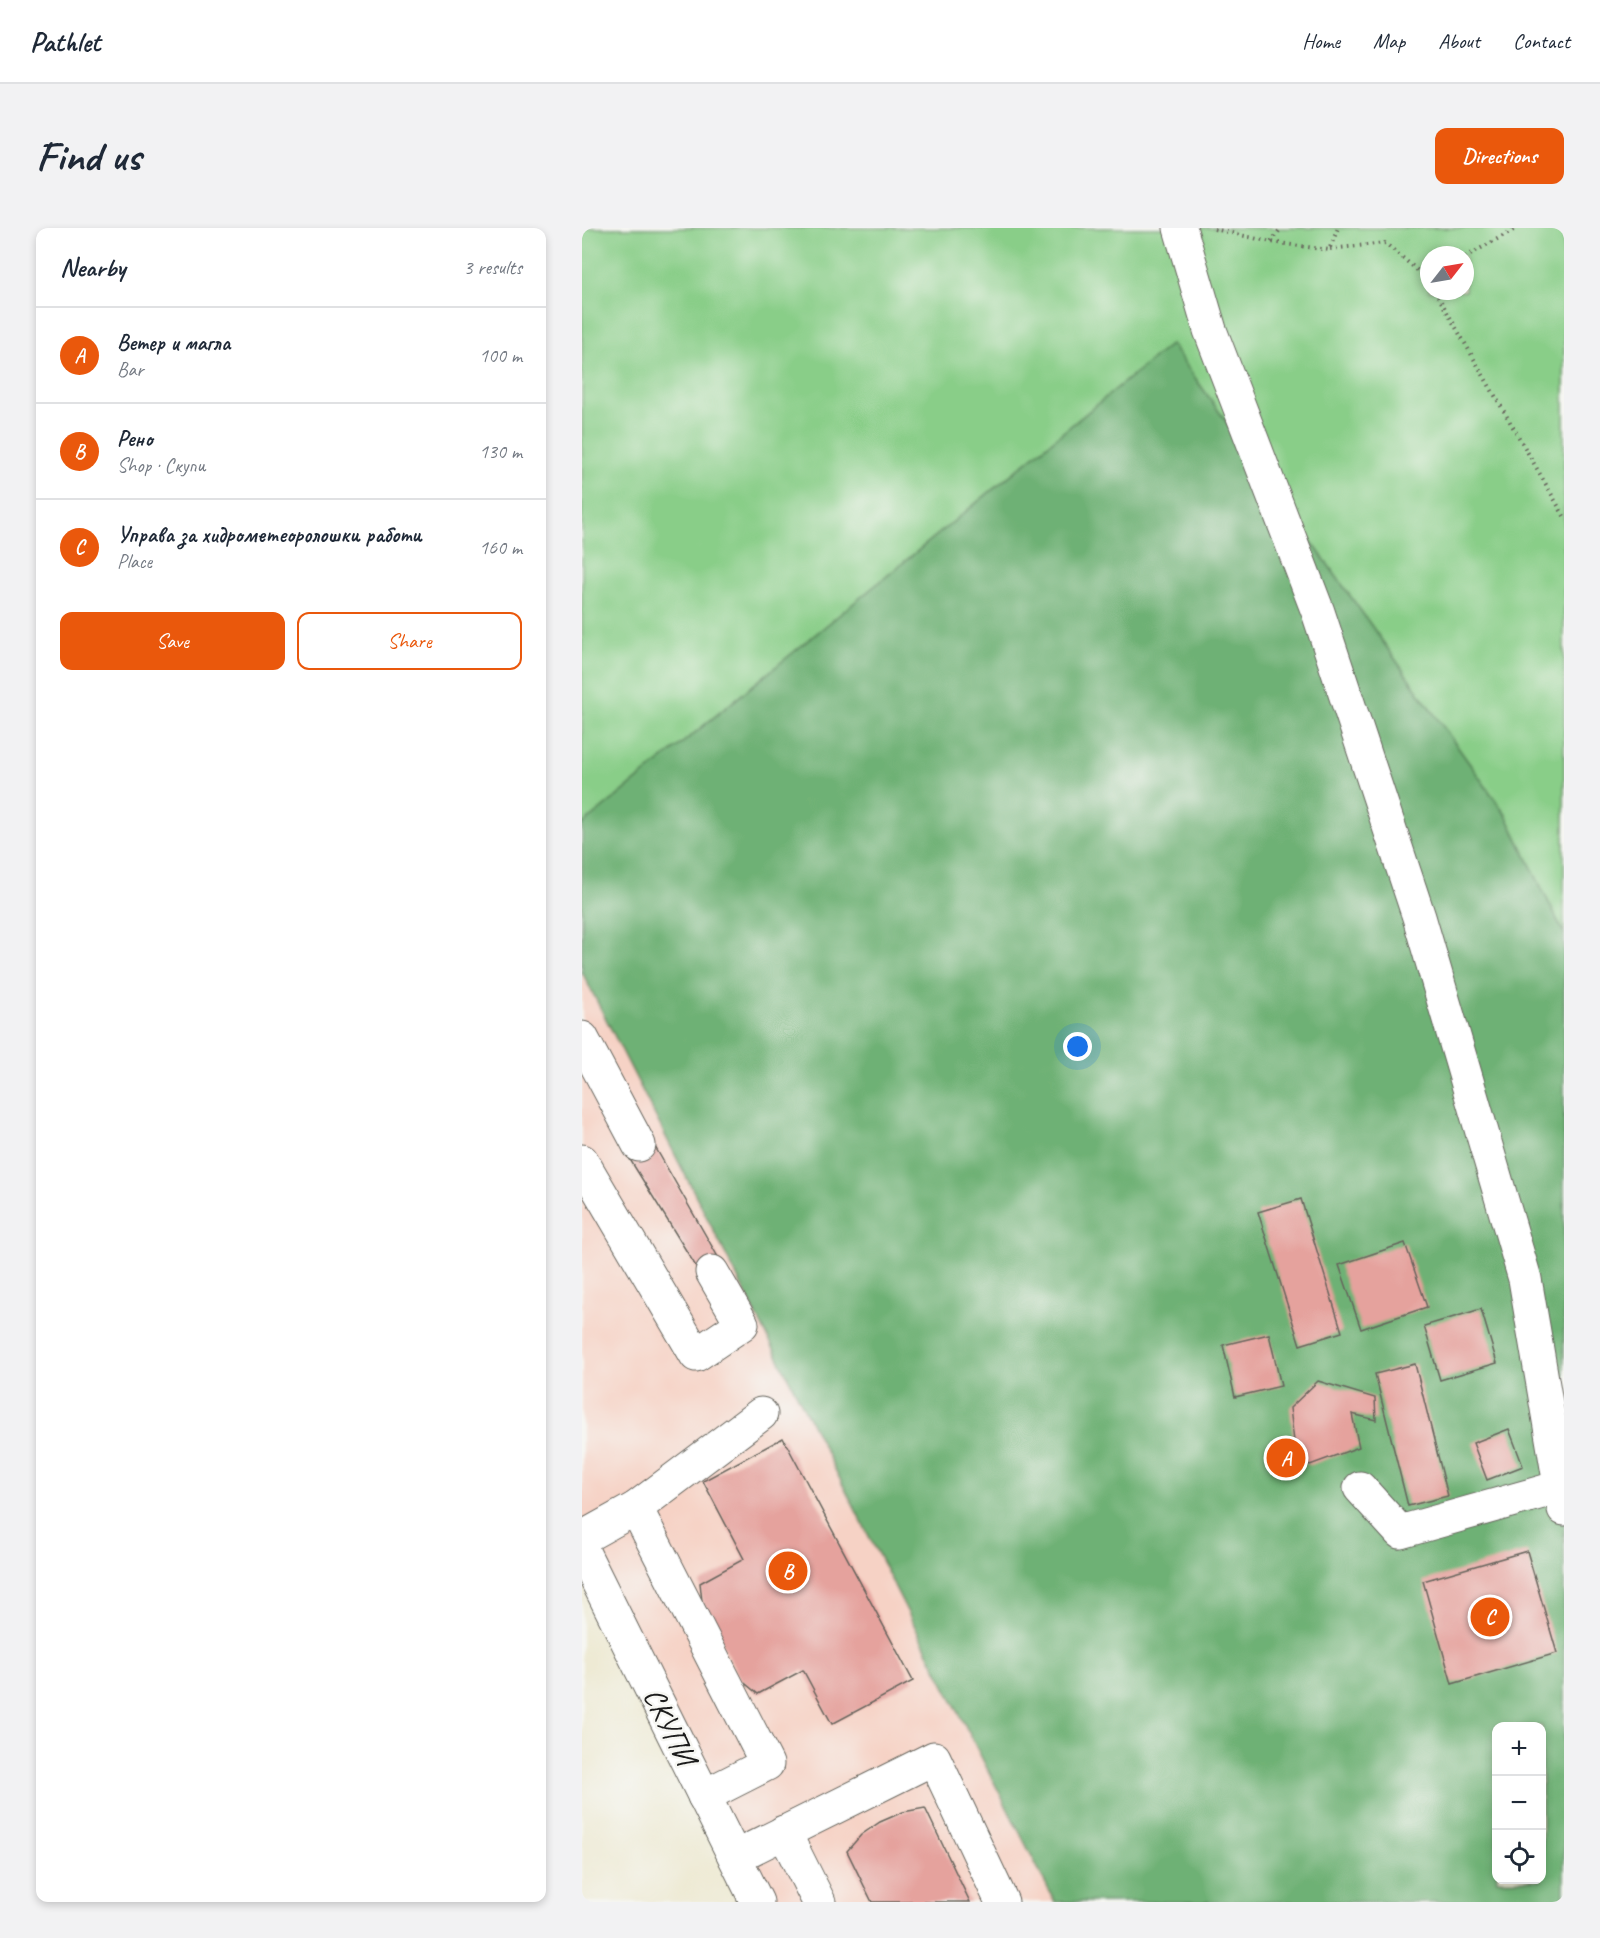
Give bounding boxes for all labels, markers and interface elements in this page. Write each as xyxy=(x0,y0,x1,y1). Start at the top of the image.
text: Pathlet xyxy=(30,24,100,59)
text: Home xyxy=(1302,28,1340,54)
text: Map xyxy=(1373,28,1405,54)
text: About xyxy=(1438,28,1480,54)
text: Contact xyxy=(1513,28,1570,54)
button: Directions xyxy=(1435,128,1564,184)
text: Find us xyxy=(36,130,141,183)
north arrow xyxy=(1420,246,1474,300)
text: Nearby xyxy=(60,251,125,284)
text: 3 results xyxy=(463,255,522,280)
text: Ветер и магла xyxy=(117,329,231,357)
text: A xyxy=(74,343,85,368)
text: 100 m xyxy=(479,343,522,368)
text: Bar xyxy=(117,357,143,382)
text: Рено xyxy=(117,425,153,453)
text: B xyxy=(74,439,85,464)
text: 130 m xyxy=(479,439,522,464)
text: Shop · Скупи xyxy=(117,453,205,478)
text: Управа за хидрометеоролошки работи xyxy=(117,521,422,549)
text: C xyxy=(75,535,84,560)
text: 160 m xyxy=(479,535,522,560)
text: Place xyxy=(117,549,152,574)
button: Save xyxy=(60,612,285,670)
button: Share xyxy=(297,612,522,670)
your location xyxy=(1063,1032,1092,1061)
pin: A xyxy=(1266,1436,1306,1480)
pin: B xyxy=(768,1548,808,1594)
pin: C xyxy=(1470,1594,1510,1640)
street label: СКУПИ xyxy=(635,1681,707,1775)
map controls xyxy=(1492,1722,1546,1884)
button: + xyxy=(1492,1722,1546,1776)
button: − xyxy=(1492,1776,1546,1830)
button: locate xyxy=(1492,1830,1546,1884)

